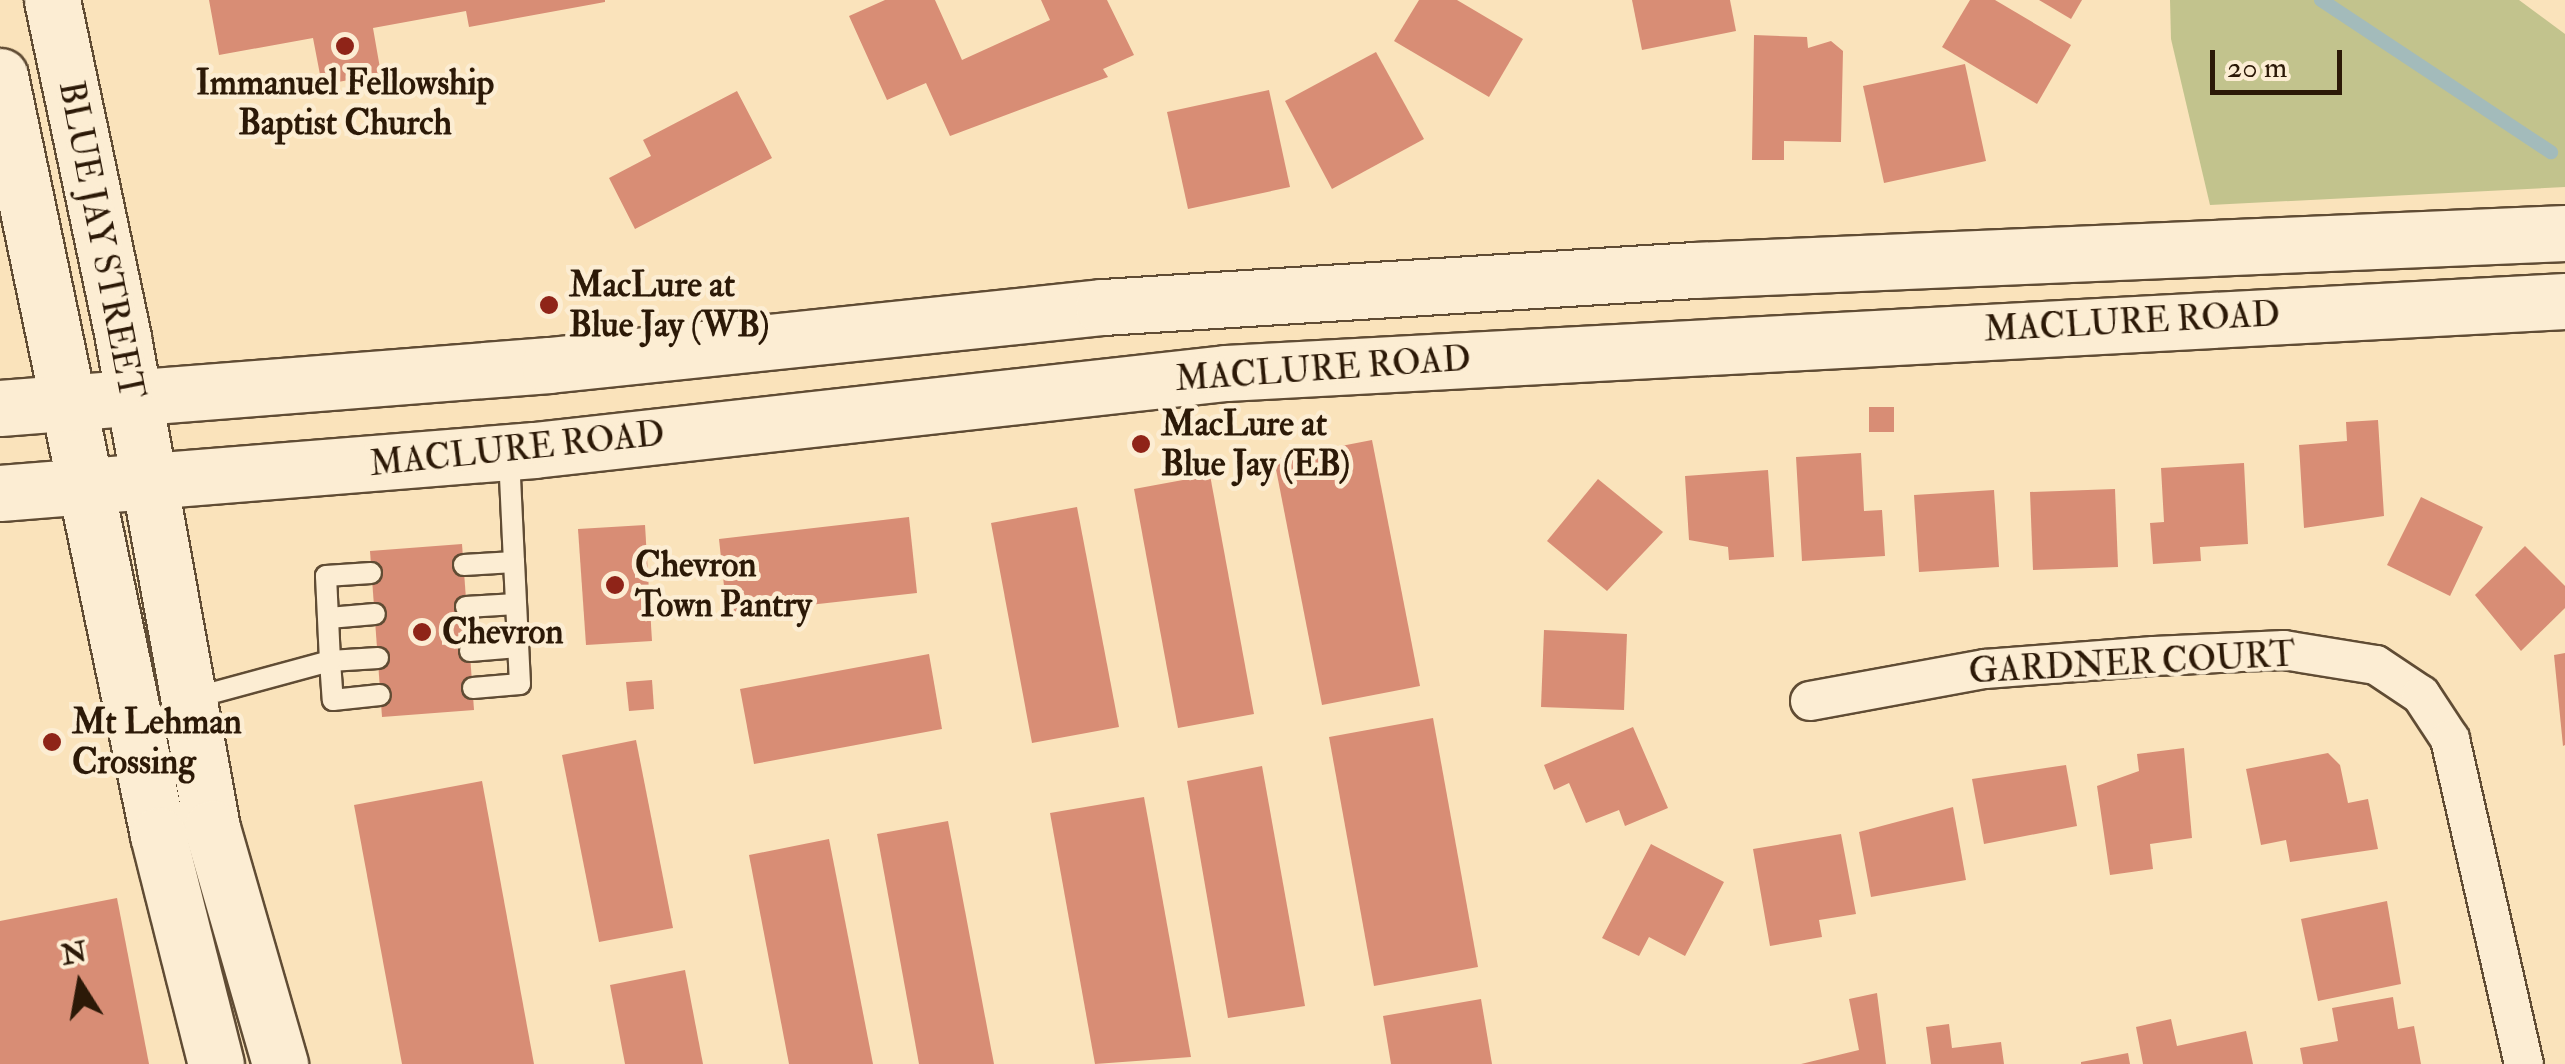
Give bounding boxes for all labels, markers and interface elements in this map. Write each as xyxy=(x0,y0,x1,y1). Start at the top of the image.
scale bar xyxy=(2215,30,2348,92)
marker: Immanuel Fellowship Baptist Church xyxy=(334,35,356,57)
text: 20 m xyxy=(2227,49,2287,86)
place label: Immanuel Fellowship Baptist Church xyxy=(196,62,494,144)
street label: BLUE JAY STREET xyxy=(50,77,152,403)
place label: MacLure at Blue Jay (WB) xyxy=(569,264,769,346)
street label: MACLURE ROAD xyxy=(1983,293,2281,351)
marker: MacLure at Blue Jay (WB) xyxy=(538,294,560,316)
street label: MACLURE ROAD xyxy=(1174,338,1472,400)
place label: MacLure at Blue Jay (EB) xyxy=(1161,403,1350,485)
street label: MACLURE ROAD xyxy=(367,413,667,485)
marker: MacLure at Blue Jay (EB) xyxy=(1130,433,1152,455)
place label: Chevron Town Pantry xyxy=(635,544,812,626)
marker: Chevron Town Pantry xyxy=(604,574,626,596)
place label: Chevron xyxy=(442,611,564,653)
marker: Chevron xyxy=(411,621,433,643)
street label: GARDNER COURT xyxy=(1968,633,2296,693)
place label: Mt Lehman Crossing xyxy=(72,701,242,783)
marker: Mt Lehman Crossing xyxy=(41,731,63,753)
north arrow xyxy=(30,934,130,1034)
text: N xyxy=(59,934,90,974)

